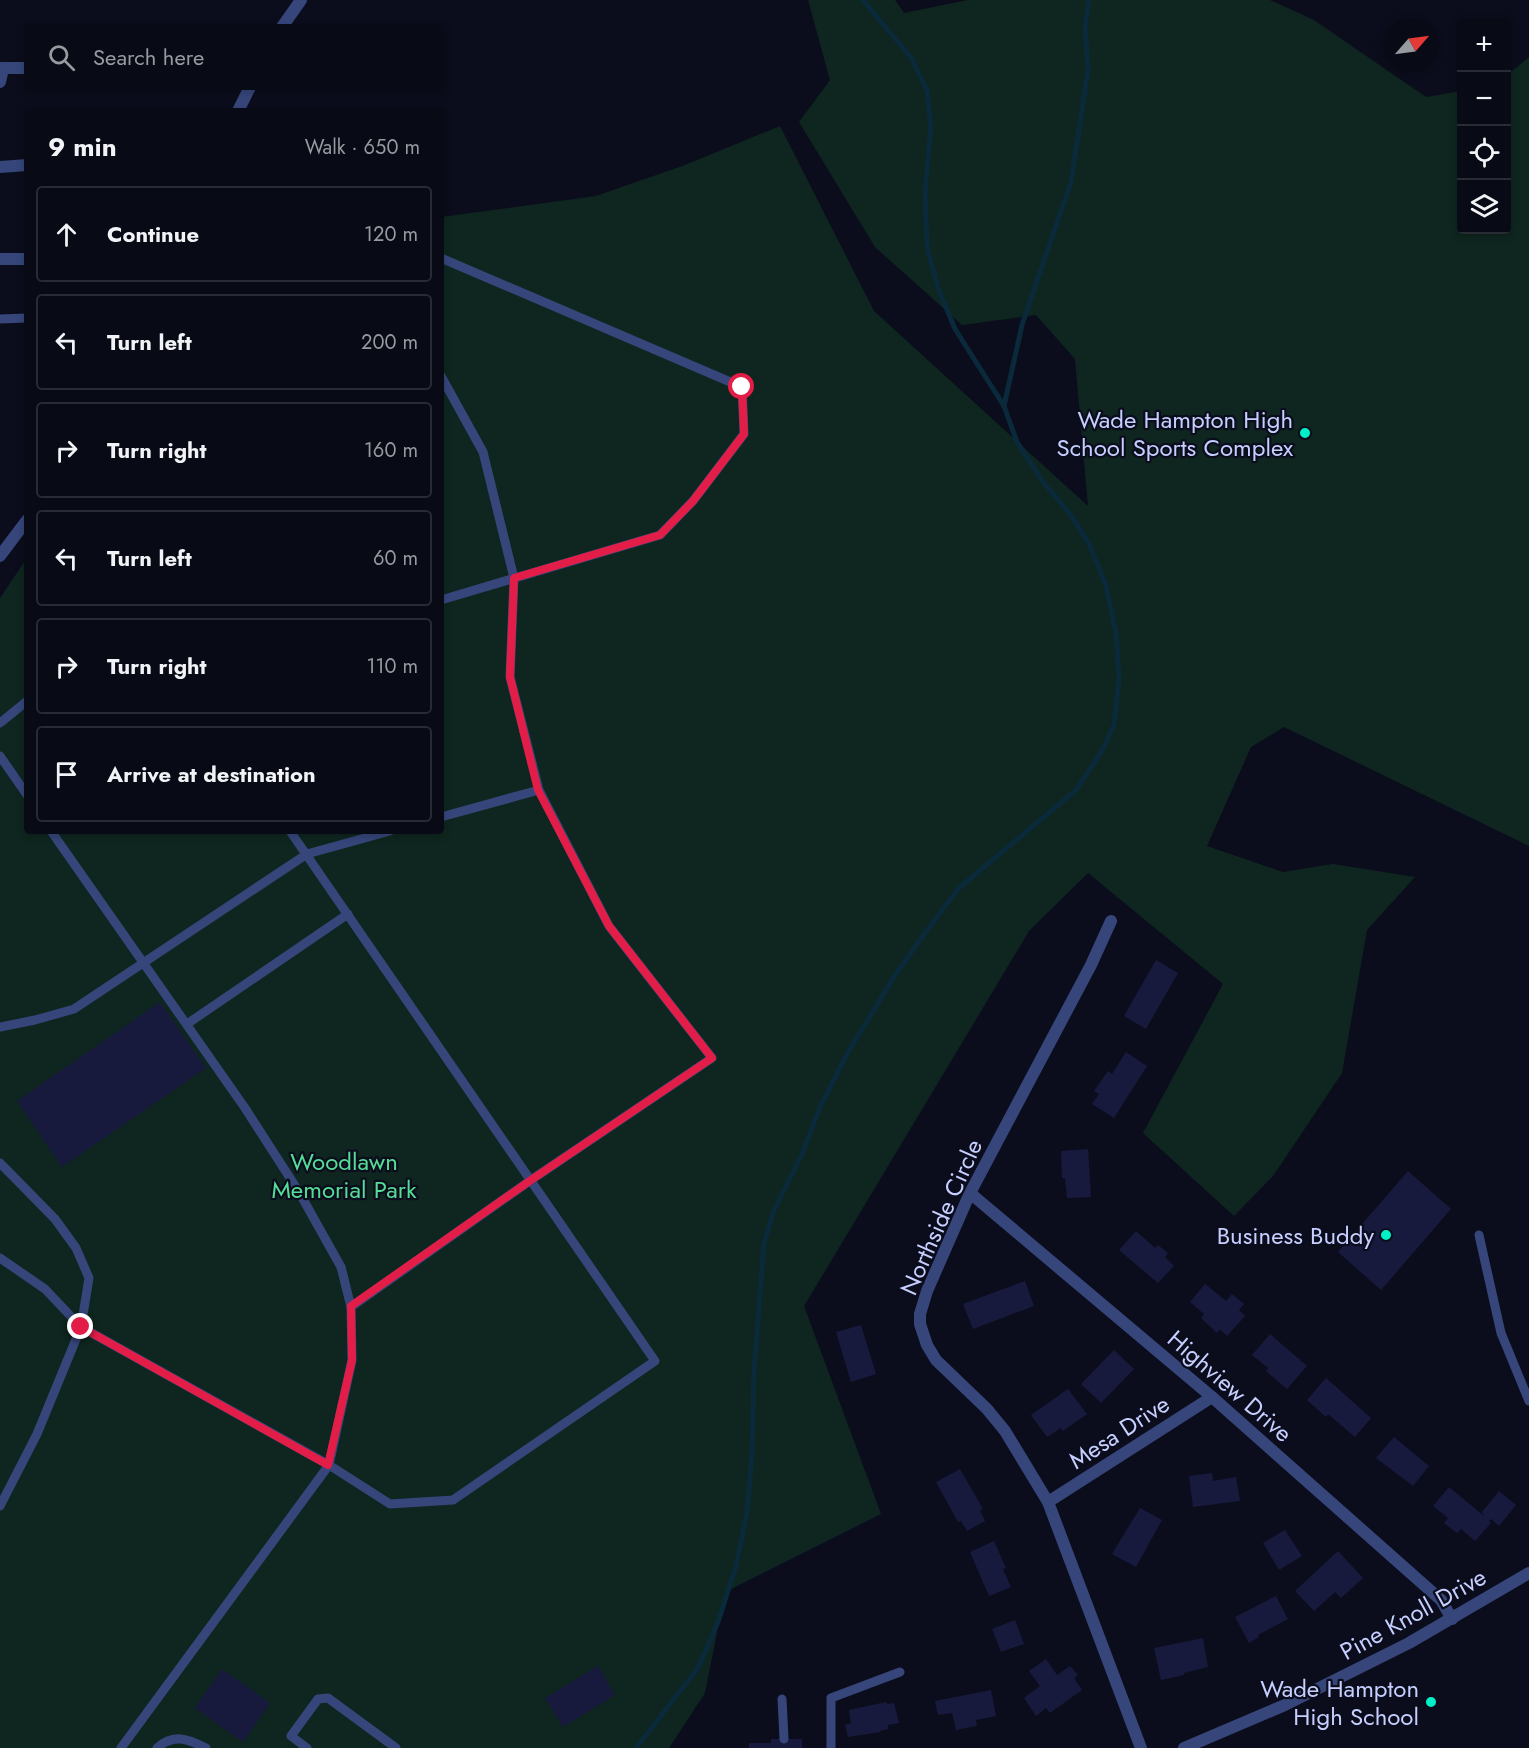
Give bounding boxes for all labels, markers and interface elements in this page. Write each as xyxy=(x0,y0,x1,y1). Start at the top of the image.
north arrow xyxy=(1385,18,1439,72)
map controls xyxy=(1457,18,1511,234)
button: + xyxy=(1457,18,1511,72)
search box xyxy=(24,24,444,90)
icon: search xyxy=(45,41,78,74)
text: Search here xyxy=(93,41,204,73)
button: − xyxy=(1457,72,1511,126)
button: locate xyxy=(1457,126,1511,180)
text: 9 min xyxy=(48,128,117,166)
text: Walk · 650 m xyxy=(305,133,420,162)
button: layers xyxy=(1457,180,1511,234)
icon: ahead xyxy=(50,218,83,251)
text: Continue xyxy=(107,218,199,250)
text: 120 m xyxy=(364,220,418,249)
icon: left xyxy=(50,326,83,359)
text: Turn left xyxy=(107,326,192,358)
text: 200 m xyxy=(361,328,418,357)
route start xyxy=(728,373,754,399)
place label: Wade Hampton High School Sports Complex xyxy=(1057,402,1294,465)
marker: Wade Hampton High School Sports Complex xyxy=(1298,426,1312,440)
icon: right xyxy=(50,434,83,467)
text: Turn right xyxy=(107,434,207,466)
text: 160 m xyxy=(364,436,418,465)
icon: left xyxy=(50,542,83,575)
text: Turn left xyxy=(107,542,192,574)
text: 60 m xyxy=(373,544,418,573)
icon: right xyxy=(50,650,83,683)
text: Turn right xyxy=(107,650,207,682)
text: 110 m xyxy=(366,652,418,681)
icon: arrive xyxy=(50,758,83,791)
text: Arrive at destination xyxy=(107,758,316,790)
street label: Northside Circle xyxy=(891,1133,991,1301)
park label: Woodlawn Memorial Park xyxy=(271,1144,417,1207)
place label: Business Buddy xyxy=(1217,1218,1374,1253)
marker: Business Buddy xyxy=(1379,1228,1393,1242)
route end xyxy=(67,1313,93,1339)
street label: Highview Drive xyxy=(1160,1322,1300,1450)
street label: Mesa Drive xyxy=(1062,1386,1176,1478)
street label: Pine Knoll Drive xyxy=(1333,1559,1493,1669)
place label: Wade Hampton High School xyxy=(1260,1671,1419,1734)
marker: Wade Hampton High School xyxy=(1424,1695,1438,1709)

